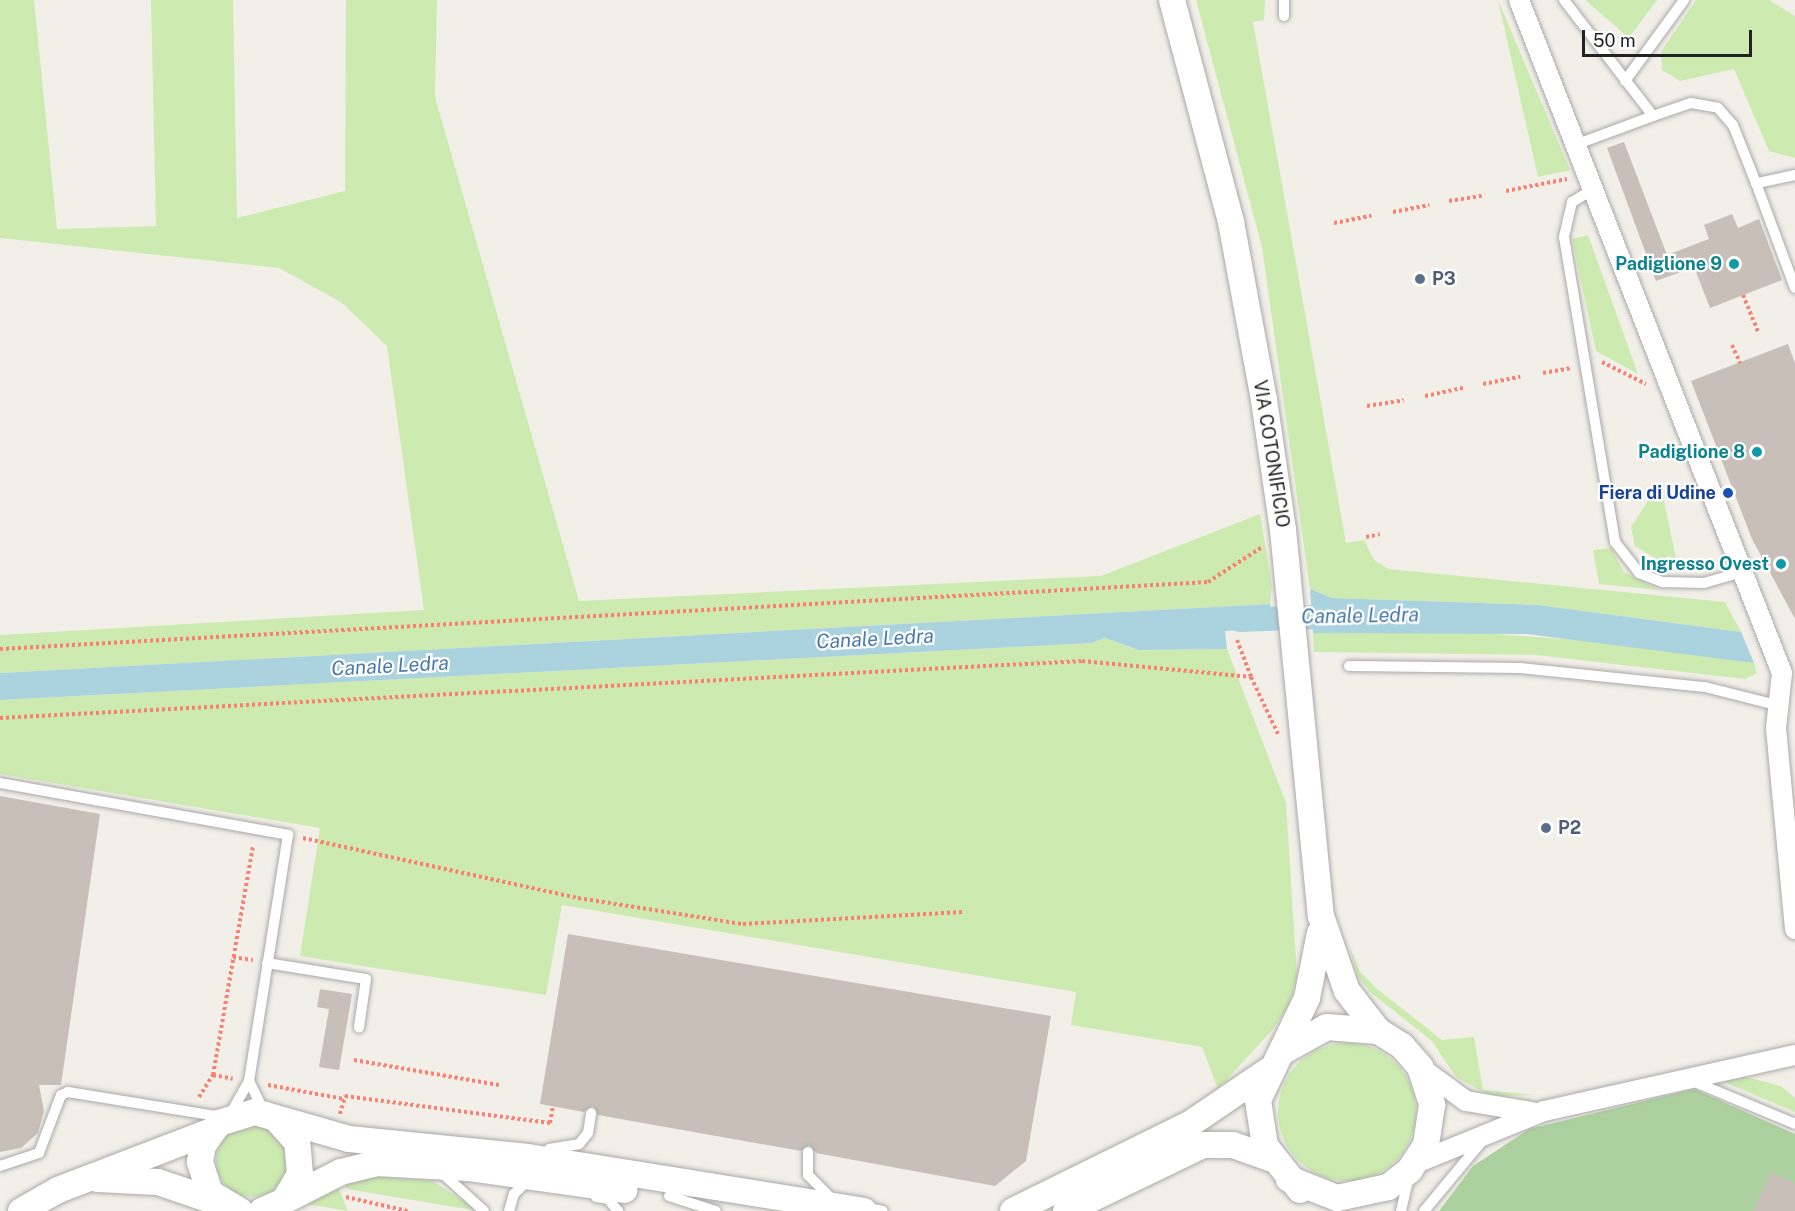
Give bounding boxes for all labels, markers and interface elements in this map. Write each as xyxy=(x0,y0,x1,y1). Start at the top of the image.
scale bar xyxy=(1585,18,1754,56)
text: 50 m xyxy=(1593,30,1636,51)
place label: Padiglione 9 xyxy=(1615,253,1722,275)
marker: Padiglione 9 xyxy=(1727,257,1741,271)
place label: P3 xyxy=(1432,268,1456,290)
marker: P3 xyxy=(1413,272,1427,286)
street label: VIA COTONIFICIO xyxy=(1249,379,1293,529)
place label: Padiglione 8 xyxy=(1638,441,1745,463)
marker: Padiglione 8 xyxy=(1750,445,1764,459)
place label: Fiera di Udine xyxy=(1598,482,1716,504)
marker: Fiera di Udine xyxy=(1721,486,1735,500)
place label: Ingresso Ovest xyxy=(1640,553,1769,575)
marker: Ingresso Ovest xyxy=(1774,557,1788,571)
water label: Canale Ledra xyxy=(1301,603,1419,629)
water label: Canale Ledra xyxy=(815,624,935,654)
water label: Canale Ledra xyxy=(330,651,450,681)
place label: P2 xyxy=(1558,817,1581,839)
marker: P2 xyxy=(1539,821,1553,835)

